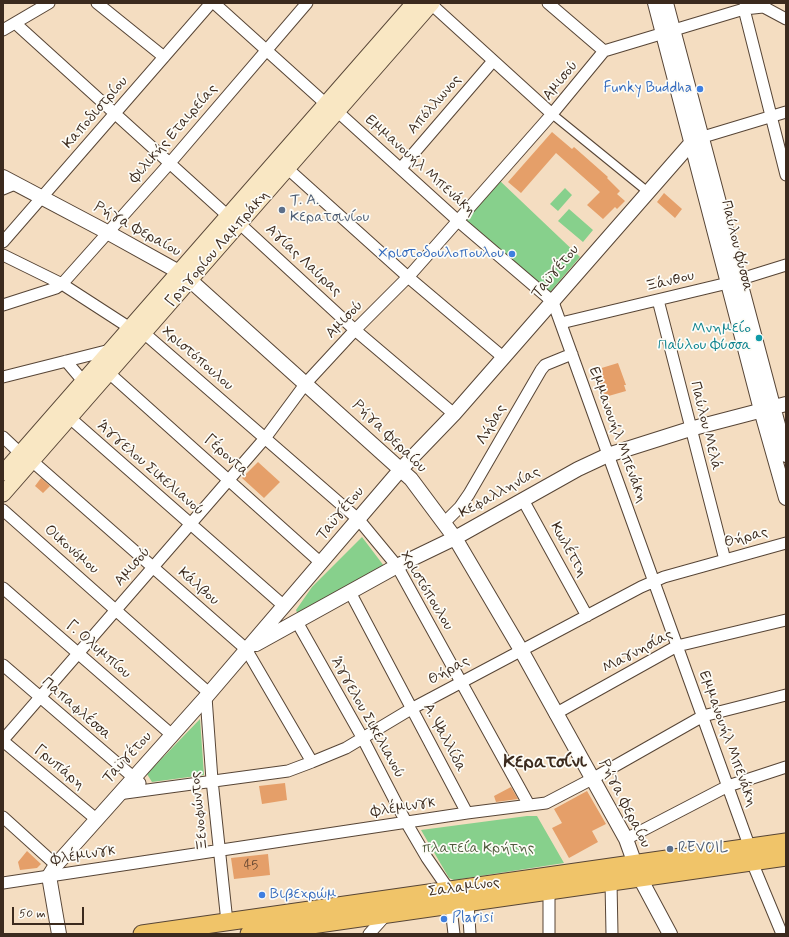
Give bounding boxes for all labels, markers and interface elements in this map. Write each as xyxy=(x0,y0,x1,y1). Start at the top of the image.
street label: Αμισού xyxy=(540,57,582,105)
street label: Απόλλωνος xyxy=(404,72,466,138)
street label: Καποδιστρίου xyxy=(60,73,132,153)
place label: Funky Buddha xyxy=(604,80,692,98)
street label: Φιλικής Εταιρείας xyxy=(126,81,222,187)
marker: Funky Buddha xyxy=(695,84,705,94)
street label: Εμμανουήλ Μπενάκη xyxy=(361,111,479,221)
street label: Γρηγορίου Λαμπράκη xyxy=(162,187,274,311)
place label: Τ. Α. Κερατσινίου xyxy=(290,192,369,227)
street label: Ρήγα Φεραίου xyxy=(90,199,184,261)
street label: Παύλου Φύσσα xyxy=(716,199,756,293)
marker: Τ. Α. Κερατσινίου xyxy=(277,205,287,215)
street label: Αγίας Λαύρας xyxy=(261,221,345,301)
street label: Ταϋγέτου xyxy=(528,242,584,302)
place label: Χριστοδουλοπουλου xyxy=(378,245,504,263)
marker: Χριστοδουλοπουλου xyxy=(507,249,517,259)
street label: Ξάνθου xyxy=(644,267,696,297)
street label: Αμισού xyxy=(323,297,367,343)
place label: Μνημείο Παύλου Φύσσα xyxy=(658,320,751,355)
street label: Χριστόπουλου xyxy=(157,323,237,395)
marker: Μνημείο Παύλου Φύσσα xyxy=(754,333,764,343)
street label: Εμμανουήλ Μπενάκη xyxy=(584,365,650,505)
street label: Παύλου Μελά xyxy=(685,380,725,472)
street label: Ρήγα Φεραίου xyxy=(348,397,430,477)
street label: Λήδας xyxy=(473,402,511,448)
street label: Άγγελου Σικελιανού xyxy=(93,418,207,520)
street label: Γέροντα xyxy=(200,431,252,481)
street label: Κεφαλληνίας xyxy=(456,463,544,523)
street label: Ταϋγέτου xyxy=(313,484,369,544)
street label: Κωλέττη xyxy=(546,519,590,581)
street label: Οικονόμου xyxy=(40,521,102,579)
street label: Θήρας xyxy=(722,524,770,552)
street label: Αμισού xyxy=(111,544,155,590)
street label: Χριστόπουλου xyxy=(395,548,457,634)
street label: Κάλβου xyxy=(174,564,222,610)
street label: Γ. Ολυμπίου xyxy=(62,617,134,683)
street label: Μαγνησίας xyxy=(600,626,676,678)
street label: Θήρας xyxy=(425,652,473,690)
street label: Άγγελου Σικελιανού xyxy=(326,654,408,782)
street label: Εμμανουήλ Μπενάκη xyxy=(694,669,760,809)
street label: Παπαφλέσσα xyxy=(37,674,115,744)
street label: Α. Ψαλλίδα xyxy=(418,701,470,775)
street label: Ταϋγέτου xyxy=(100,728,156,788)
street label: Γρυπάρη xyxy=(30,742,88,794)
district label: Κερατσίνι xyxy=(503,752,587,774)
street label: Ρήγα Φεραίου xyxy=(594,757,654,851)
street label: Ξενοφώντος xyxy=(187,771,213,851)
street label: Φλέμινγκ xyxy=(369,794,437,822)
park label: πλατεία Κρήτης xyxy=(422,840,534,858)
place label: REVOIL xyxy=(678,840,728,858)
street label: Φλέμινγκ xyxy=(49,842,117,870)
marker: REVOIL xyxy=(665,844,675,854)
house number: 45 xyxy=(244,858,258,874)
street label: Σαλαμίνος xyxy=(427,874,501,902)
place label: Βιβεχρώμ xyxy=(270,886,337,904)
marker: Βιβεχρώμ xyxy=(257,890,267,900)
scale bar xyxy=(14,899,86,925)
text: 50 m xyxy=(19,906,46,922)
place label: Plarisi xyxy=(452,910,493,928)
marker: Plarisi xyxy=(439,914,449,924)

